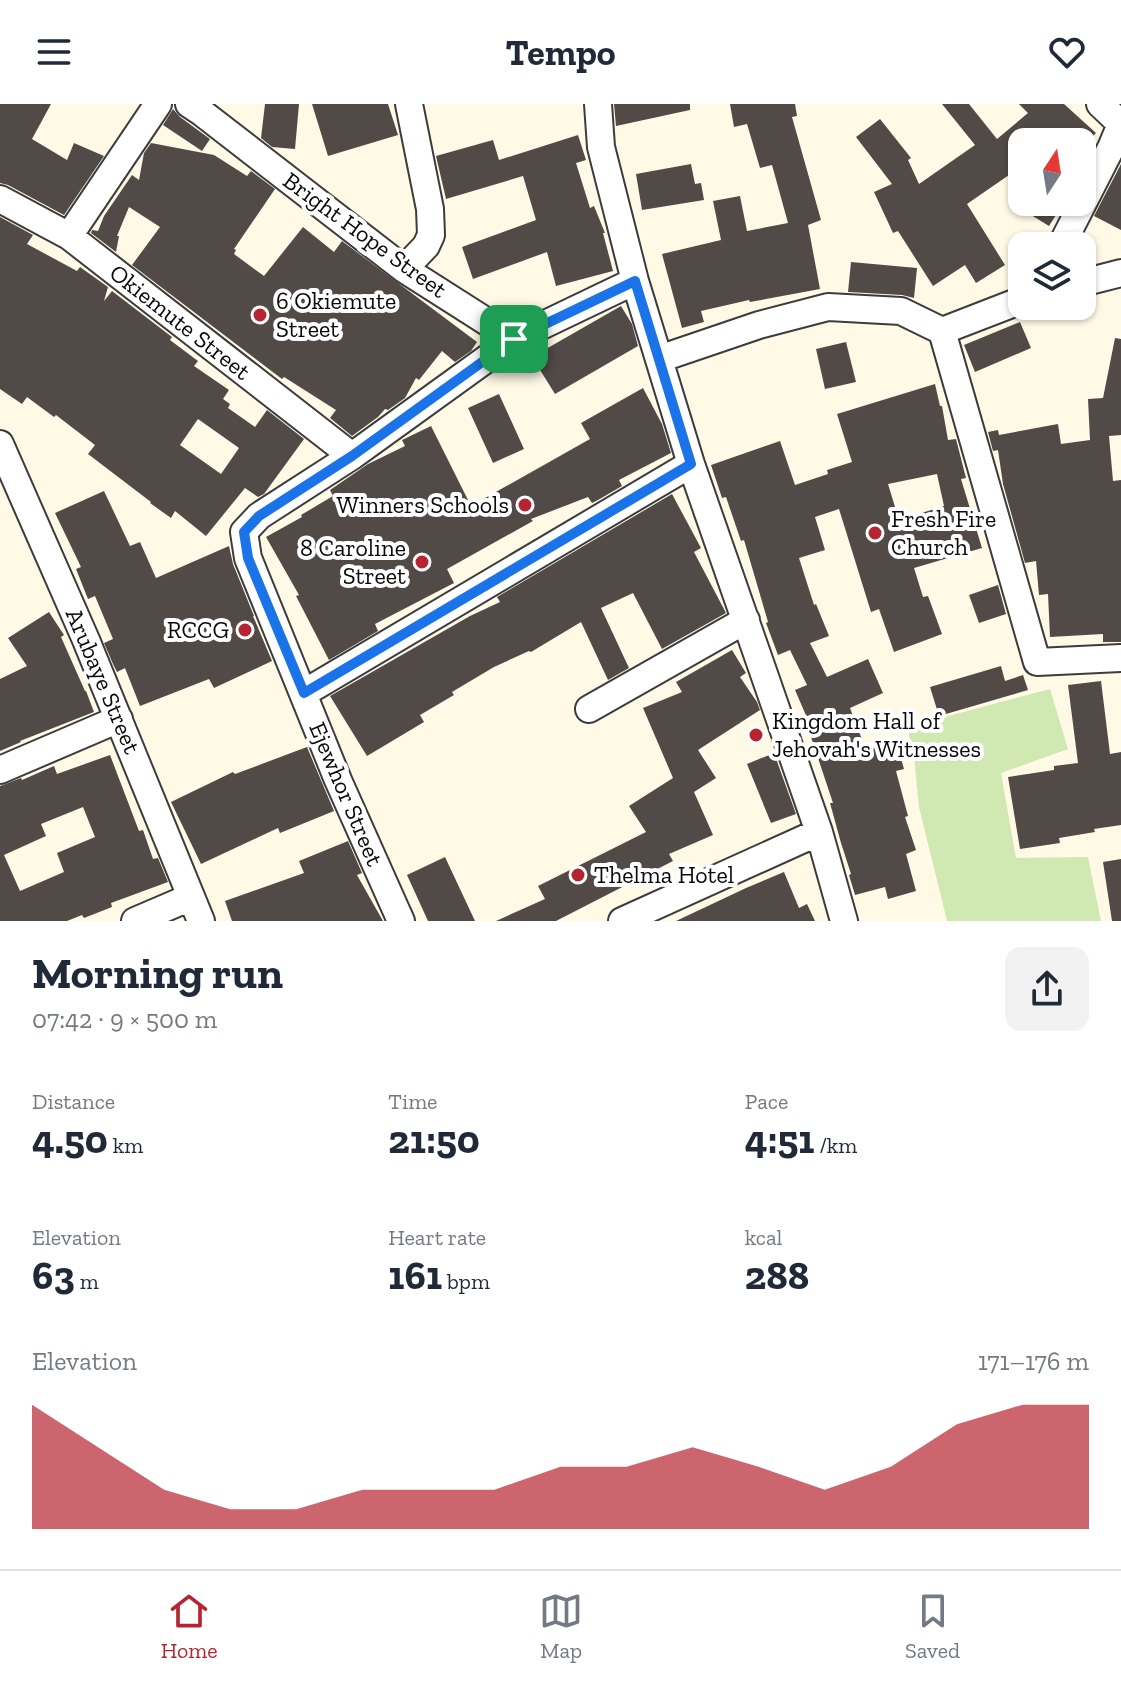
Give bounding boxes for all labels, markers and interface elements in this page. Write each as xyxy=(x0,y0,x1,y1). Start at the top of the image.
icon: menu xyxy=(32,30,76,74)
icon: heart xyxy=(1045,30,1089,74)
text: Tempo xyxy=(505,31,616,74)
north arrow xyxy=(1008,128,1096,216)
map controls xyxy=(1008,128,1096,320)
street label: Bright Hope Street xyxy=(278,165,453,304)
button: layers xyxy=(1008,232,1096,320)
street label: Okiemute Street xyxy=(104,258,257,386)
place label: 6 Okiemute Street xyxy=(276,286,396,343)
pin xyxy=(480,305,548,373)
marker: 6 Okiemute Street xyxy=(251,306,269,324)
icon: arrive xyxy=(492,317,536,361)
place label: Winners Schools xyxy=(337,490,509,519)
marker: Winners Schools xyxy=(516,496,534,514)
place label: Fresh Fire Church xyxy=(891,504,996,561)
marker: Fresh Fire Church xyxy=(866,524,884,542)
place label: 8 Caroline Street xyxy=(300,533,406,590)
marker: 8 Caroline Street xyxy=(413,553,431,571)
street label: Arubaye Street xyxy=(60,604,147,758)
place label: RCCG xyxy=(167,615,229,644)
marker: RCCG xyxy=(236,621,254,639)
place label: Kingdom Hall of Jehovah's Witnesses xyxy=(772,706,981,763)
street label: Ejewhor Street xyxy=(303,717,390,870)
marker: Kingdom Hall of Jehovah's Witnesses xyxy=(747,726,765,744)
place label: Thelma Hotel xyxy=(594,860,734,889)
marker: Thelma Hotel xyxy=(569,866,587,884)
text: Morning run xyxy=(32,946,283,999)
button: share xyxy=(1005,947,1089,1031)
text: 07:42 · 9 × 500 m xyxy=(32,1003,217,1035)
text: Distance xyxy=(32,1088,115,1115)
text: Time xyxy=(388,1088,437,1115)
text: Pace xyxy=(745,1088,788,1115)
text: 4.50 xyxy=(32,1115,108,1163)
text: 21:50 xyxy=(388,1115,480,1163)
text: 4:51 xyxy=(745,1115,814,1163)
text: km xyxy=(108,1132,143,1159)
text: /km xyxy=(814,1132,857,1159)
text: Elevation xyxy=(32,1224,121,1251)
text: Heart rate xyxy=(388,1224,486,1251)
text: kcal xyxy=(745,1224,782,1251)
text: 63 xyxy=(32,1251,75,1299)
text: 161 xyxy=(388,1251,442,1299)
text: 288 xyxy=(745,1251,809,1299)
text: m xyxy=(75,1268,99,1295)
text: bpm xyxy=(442,1268,490,1295)
text: Elevation xyxy=(32,1345,137,1377)
text: 171–176 m xyxy=(978,1345,1089,1377)
tab: Home xyxy=(161,1589,218,1664)
tab: Map xyxy=(539,1589,583,1664)
tab: Saved xyxy=(905,1589,960,1664)

